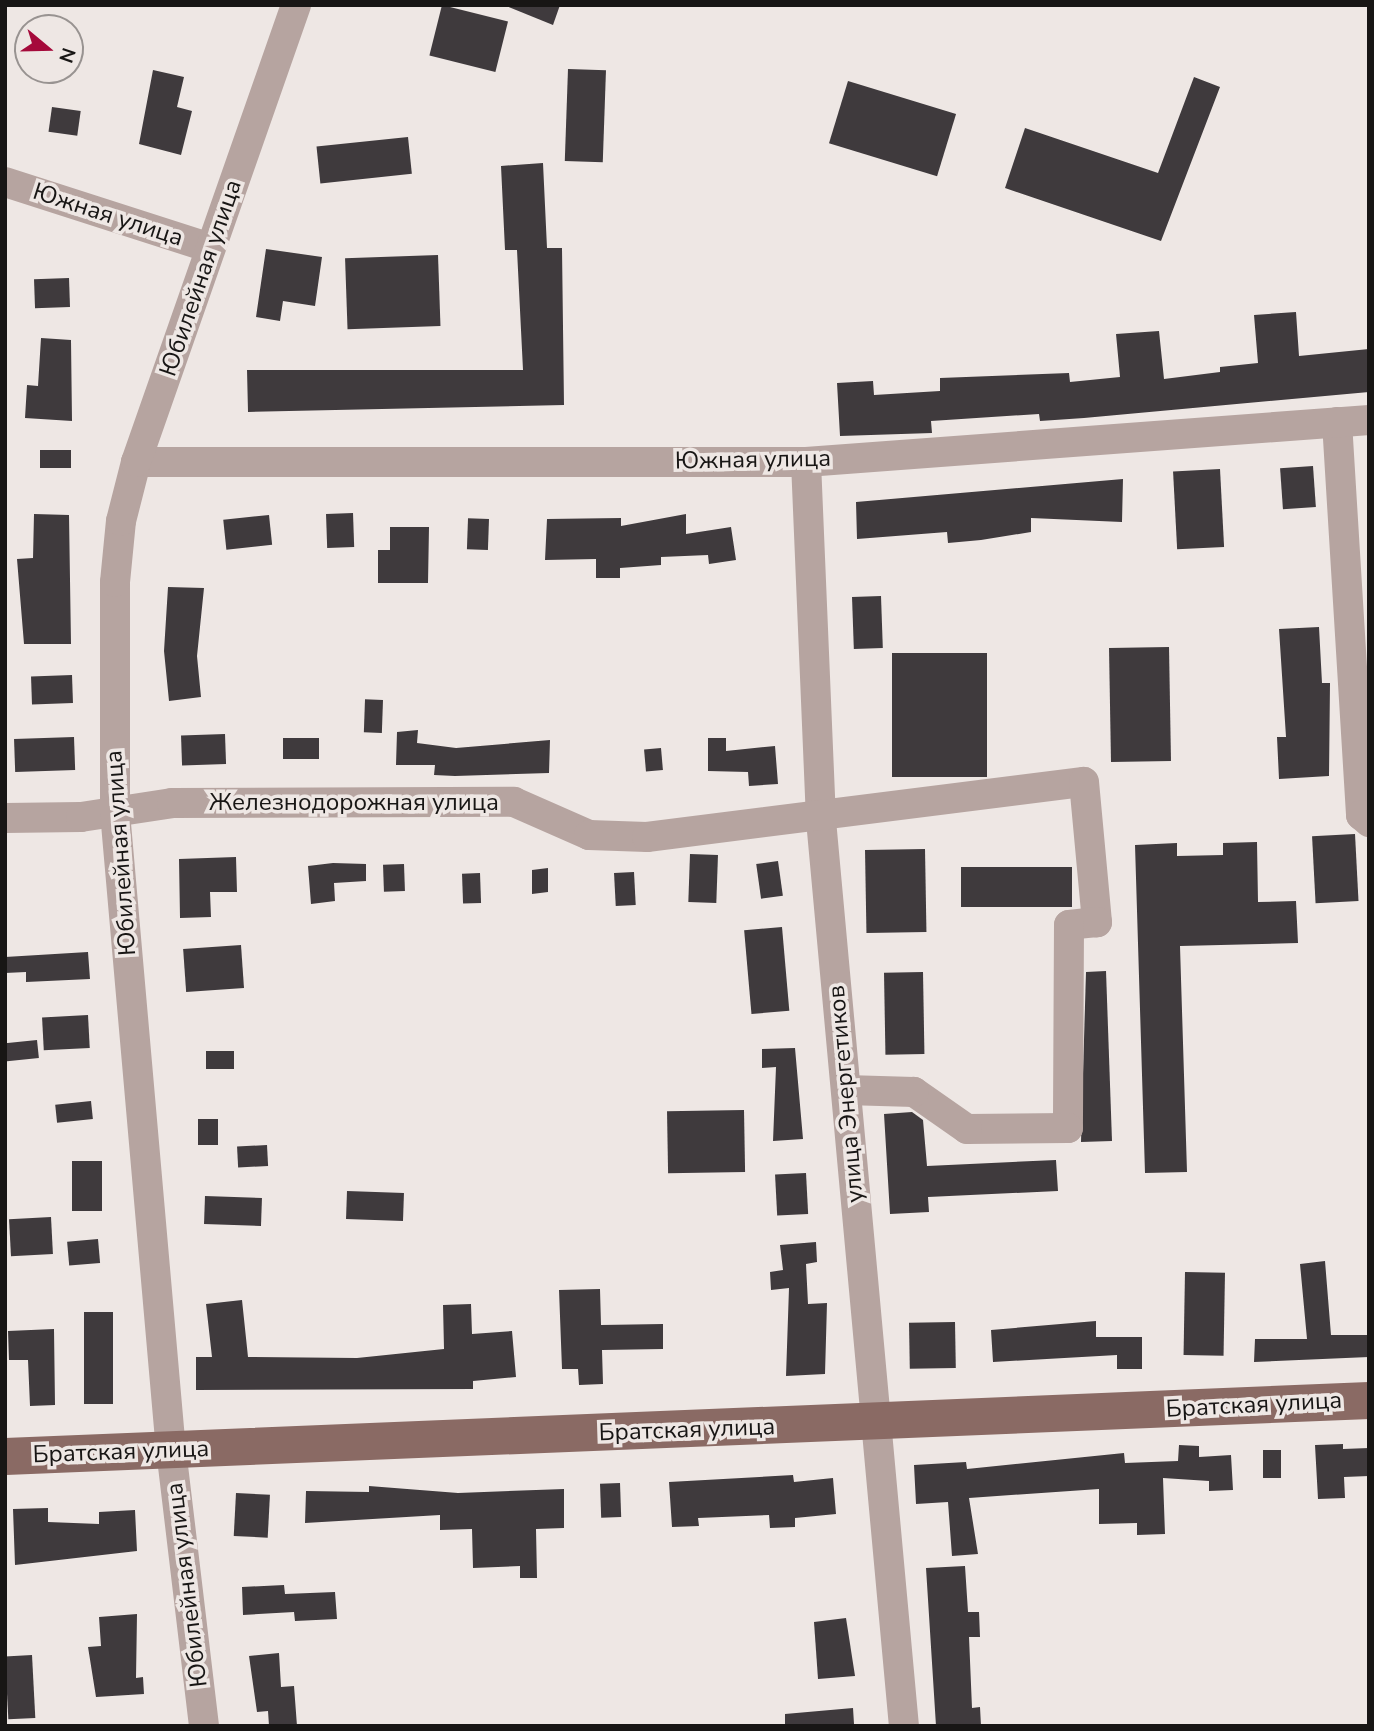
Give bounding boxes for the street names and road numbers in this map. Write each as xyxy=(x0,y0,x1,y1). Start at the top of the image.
street label: Юбилейная улица xyxy=(154,176,248,380)
street label: Южная улица xyxy=(29,177,187,253)
street label: Южная улица xyxy=(675,444,831,476)
street label: Юбилейная улица xyxy=(99,749,143,957)
street label: Железнодорожная улица xyxy=(209,789,499,817)
street label: улица Энергетиков xyxy=(822,984,870,1204)
street label: Братская улица xyxy=(1165,1386,1343,1424)
street label: Братская улица xyxy=(598,1413,776,1447)
street label: Братская улица xyxy=(32,1435,210,1469)
street label: Юбилейная улица xyxy=(160,1481,214,1689)

